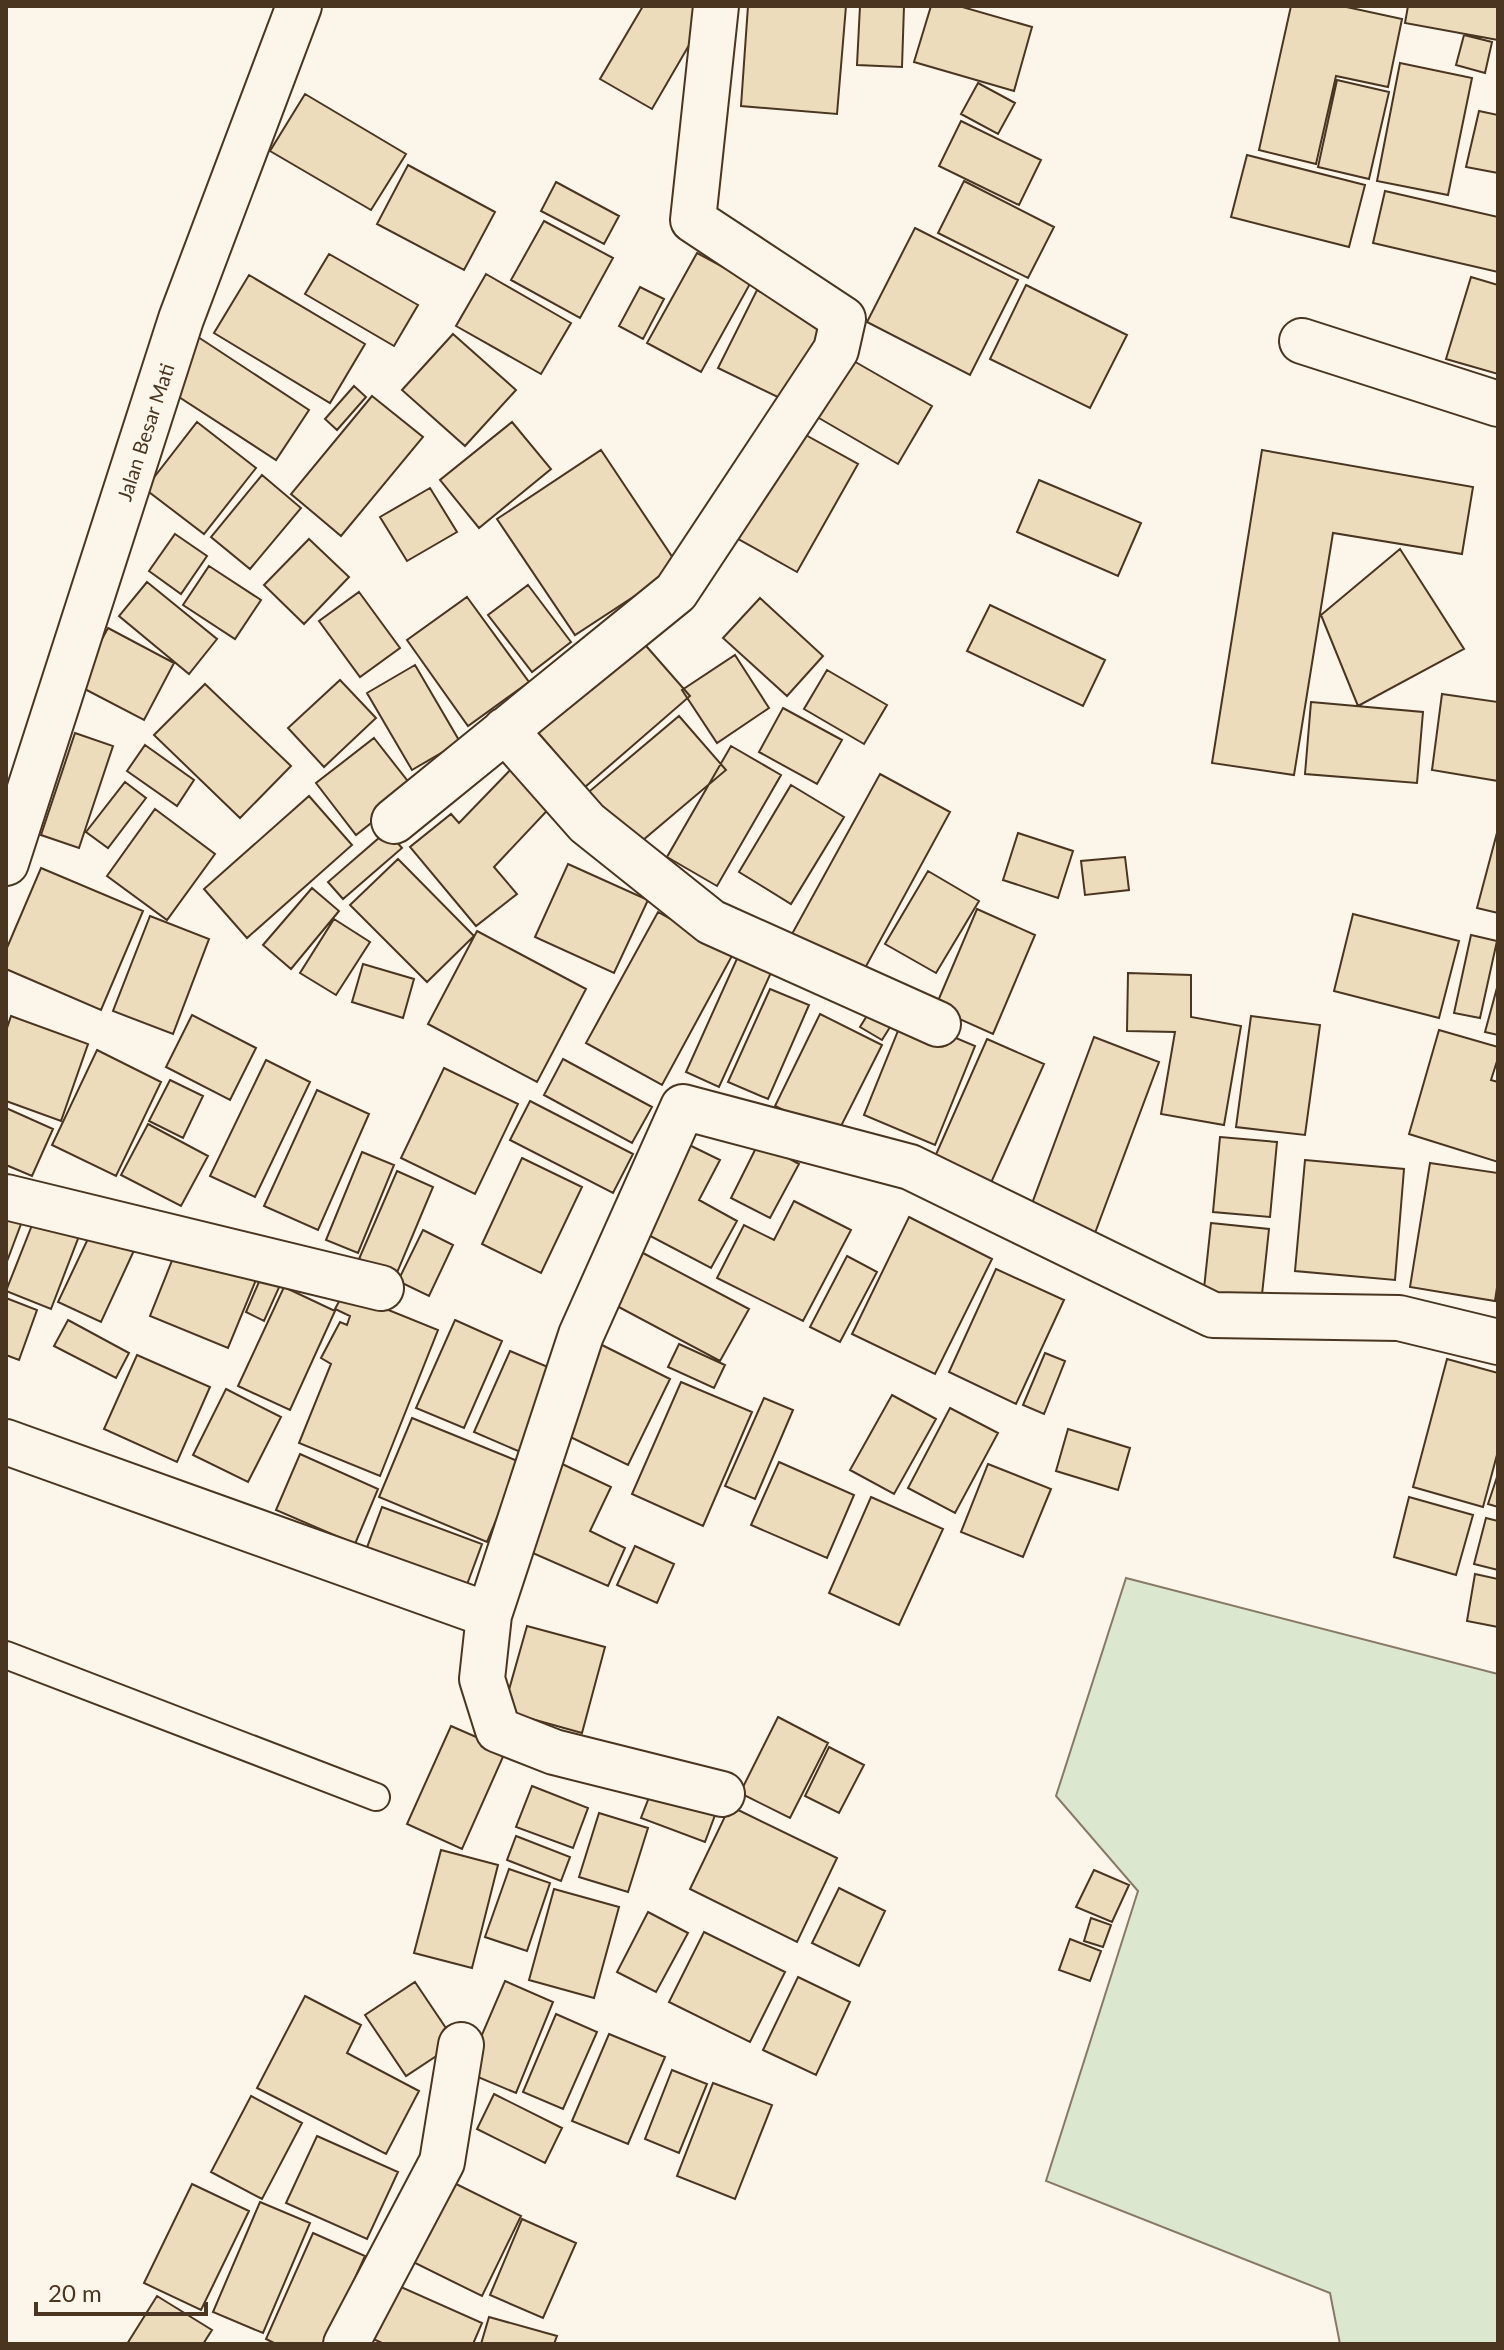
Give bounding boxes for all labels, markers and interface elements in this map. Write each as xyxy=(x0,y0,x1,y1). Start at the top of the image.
street label: Jalan Besar Mati xyxy=(111,360,179,504)
scale bar xyxy=(36,2266,206,2316)
text: 20 m xyxy=(48,2278,102,2307)

